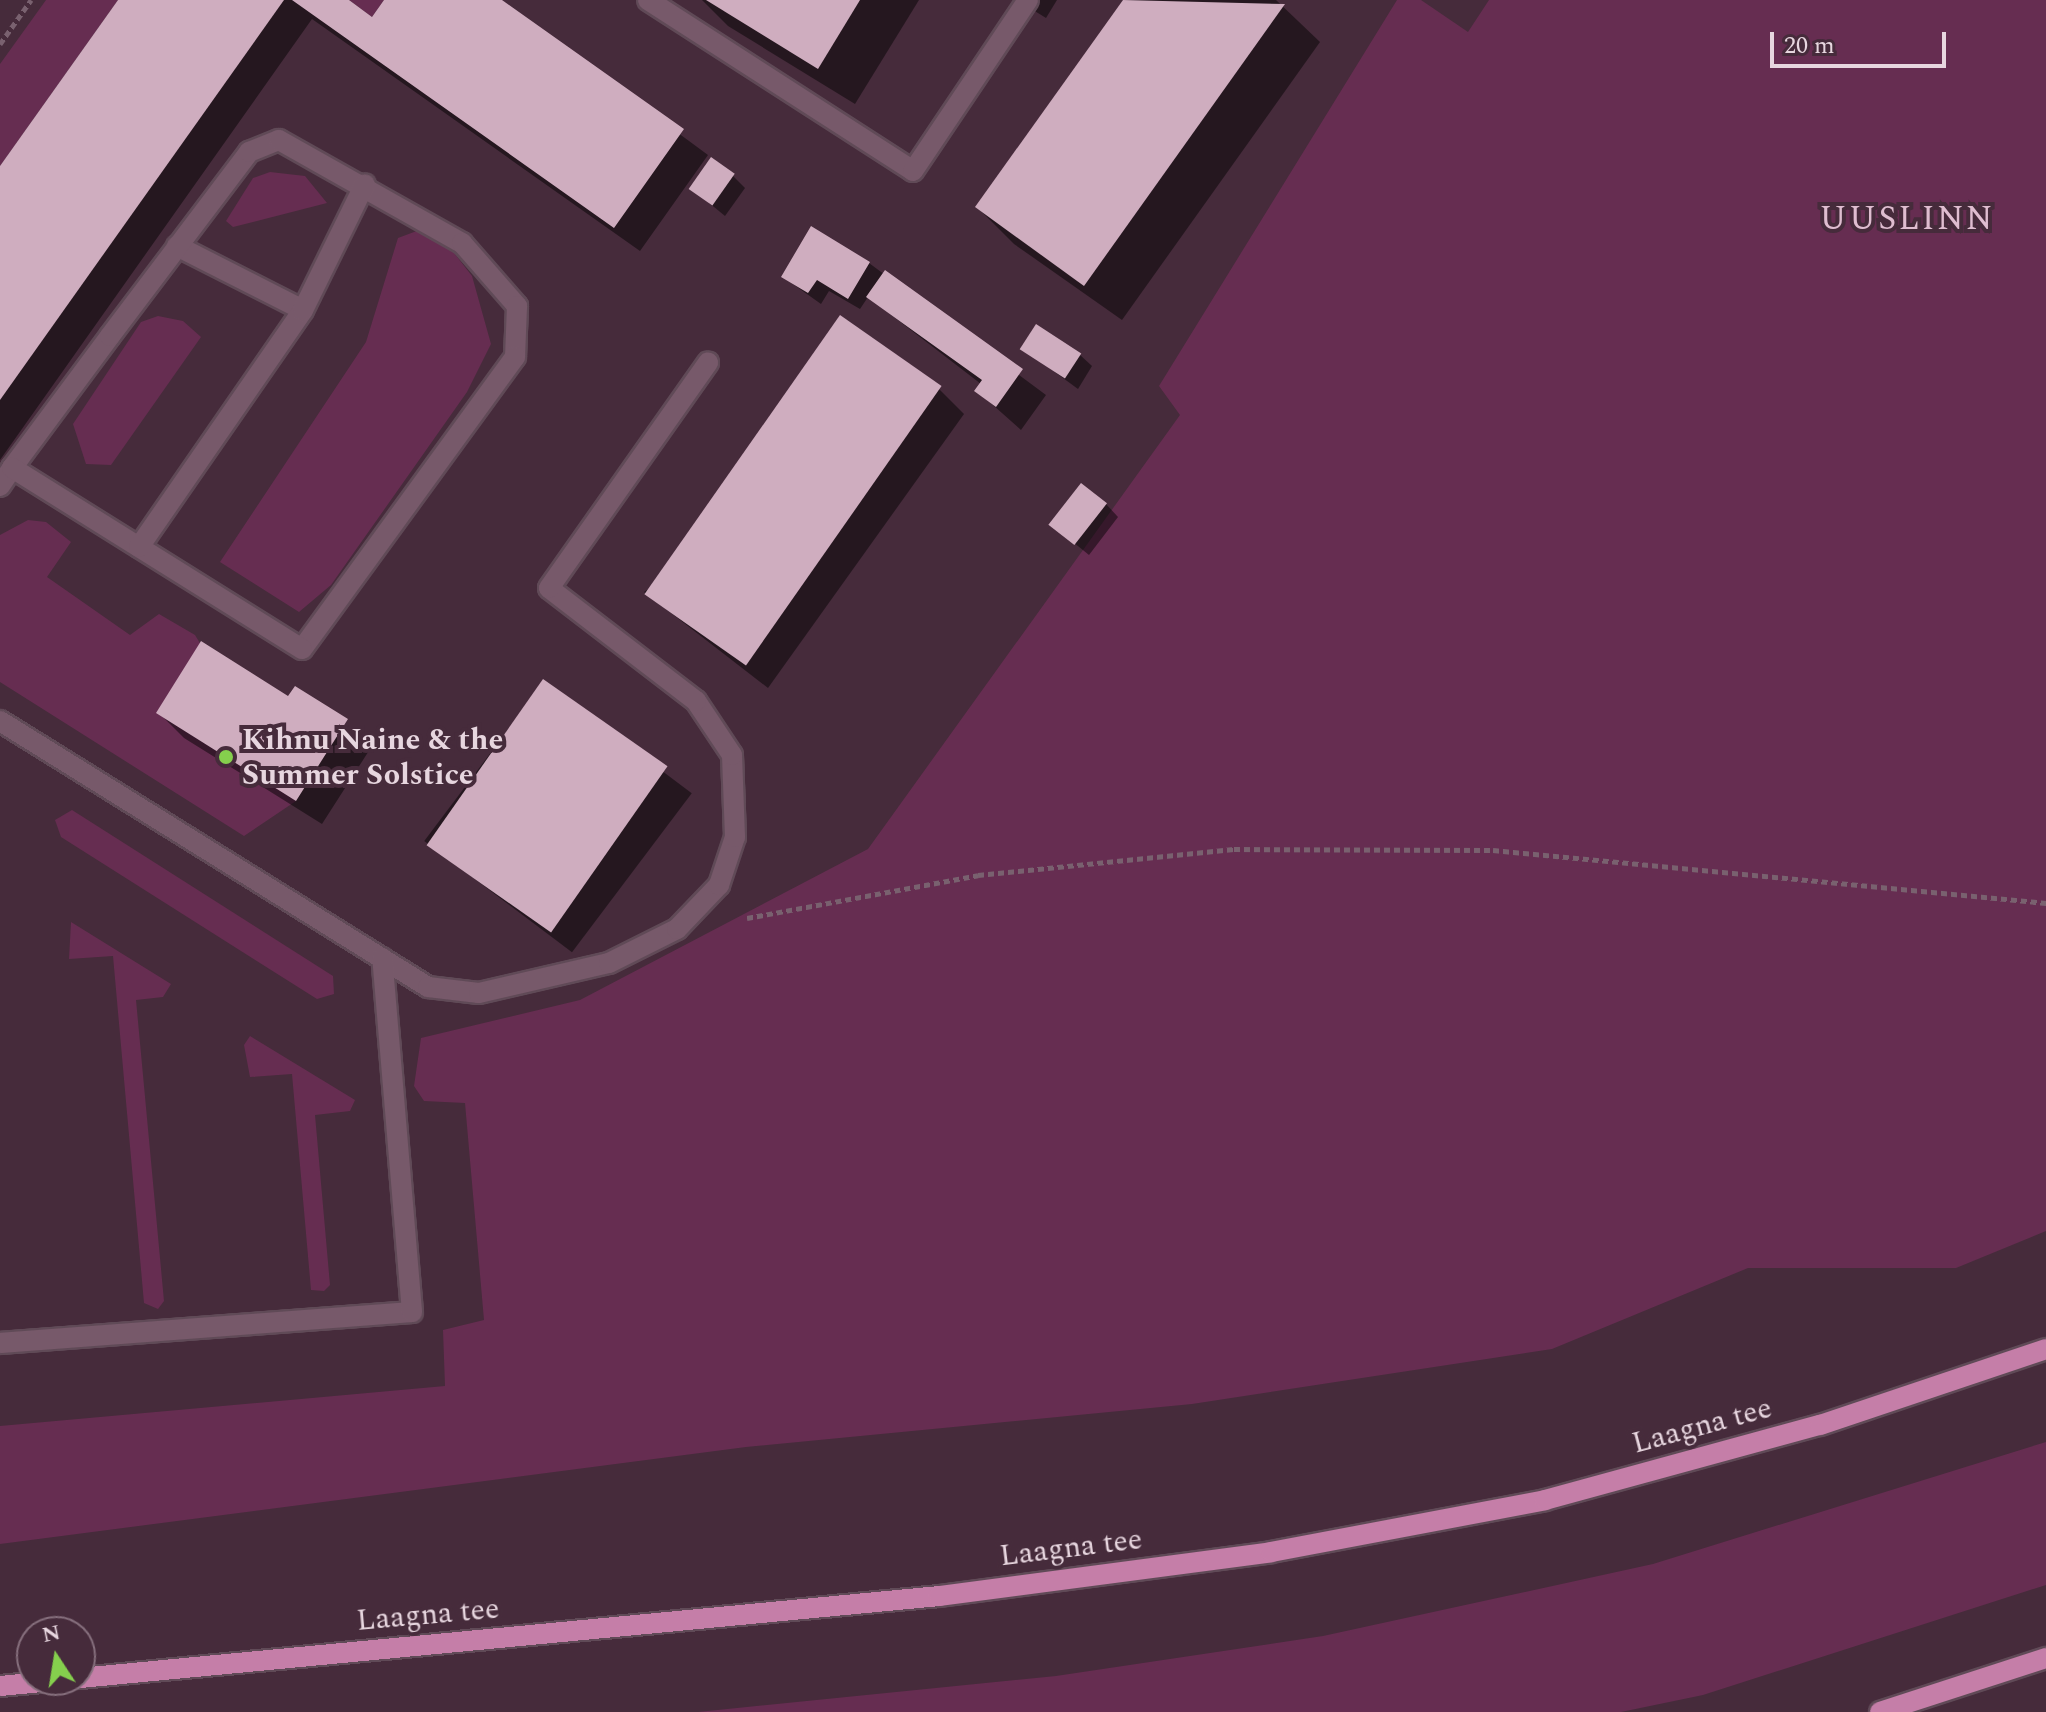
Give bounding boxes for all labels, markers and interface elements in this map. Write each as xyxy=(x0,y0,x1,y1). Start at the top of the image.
scale bar xyxy=(1774,16,1950,66)
text: 20 m xyxy=(1784,28,1835,64)
district label: UUSLINN xyxy=(1819,200,1995,240)
place label: Kihnu Naine & the Summer Solstice xyxy=(242,722,503,792)
marker: Kihnu Naine & the Summer Solstice xyxy=(217,748,235,766)
street label: Laagna tee xyxy=(1628,1390,1776,1462)
street label: Laagna tee xyxy=(998,1521,1144,1575)
street label: Laagna tee xyxy=(355,1591,501,1639)
north arrow xyxy=(16,1616,96,1696)
text: N xyxy=(39,1616,64,1652)

